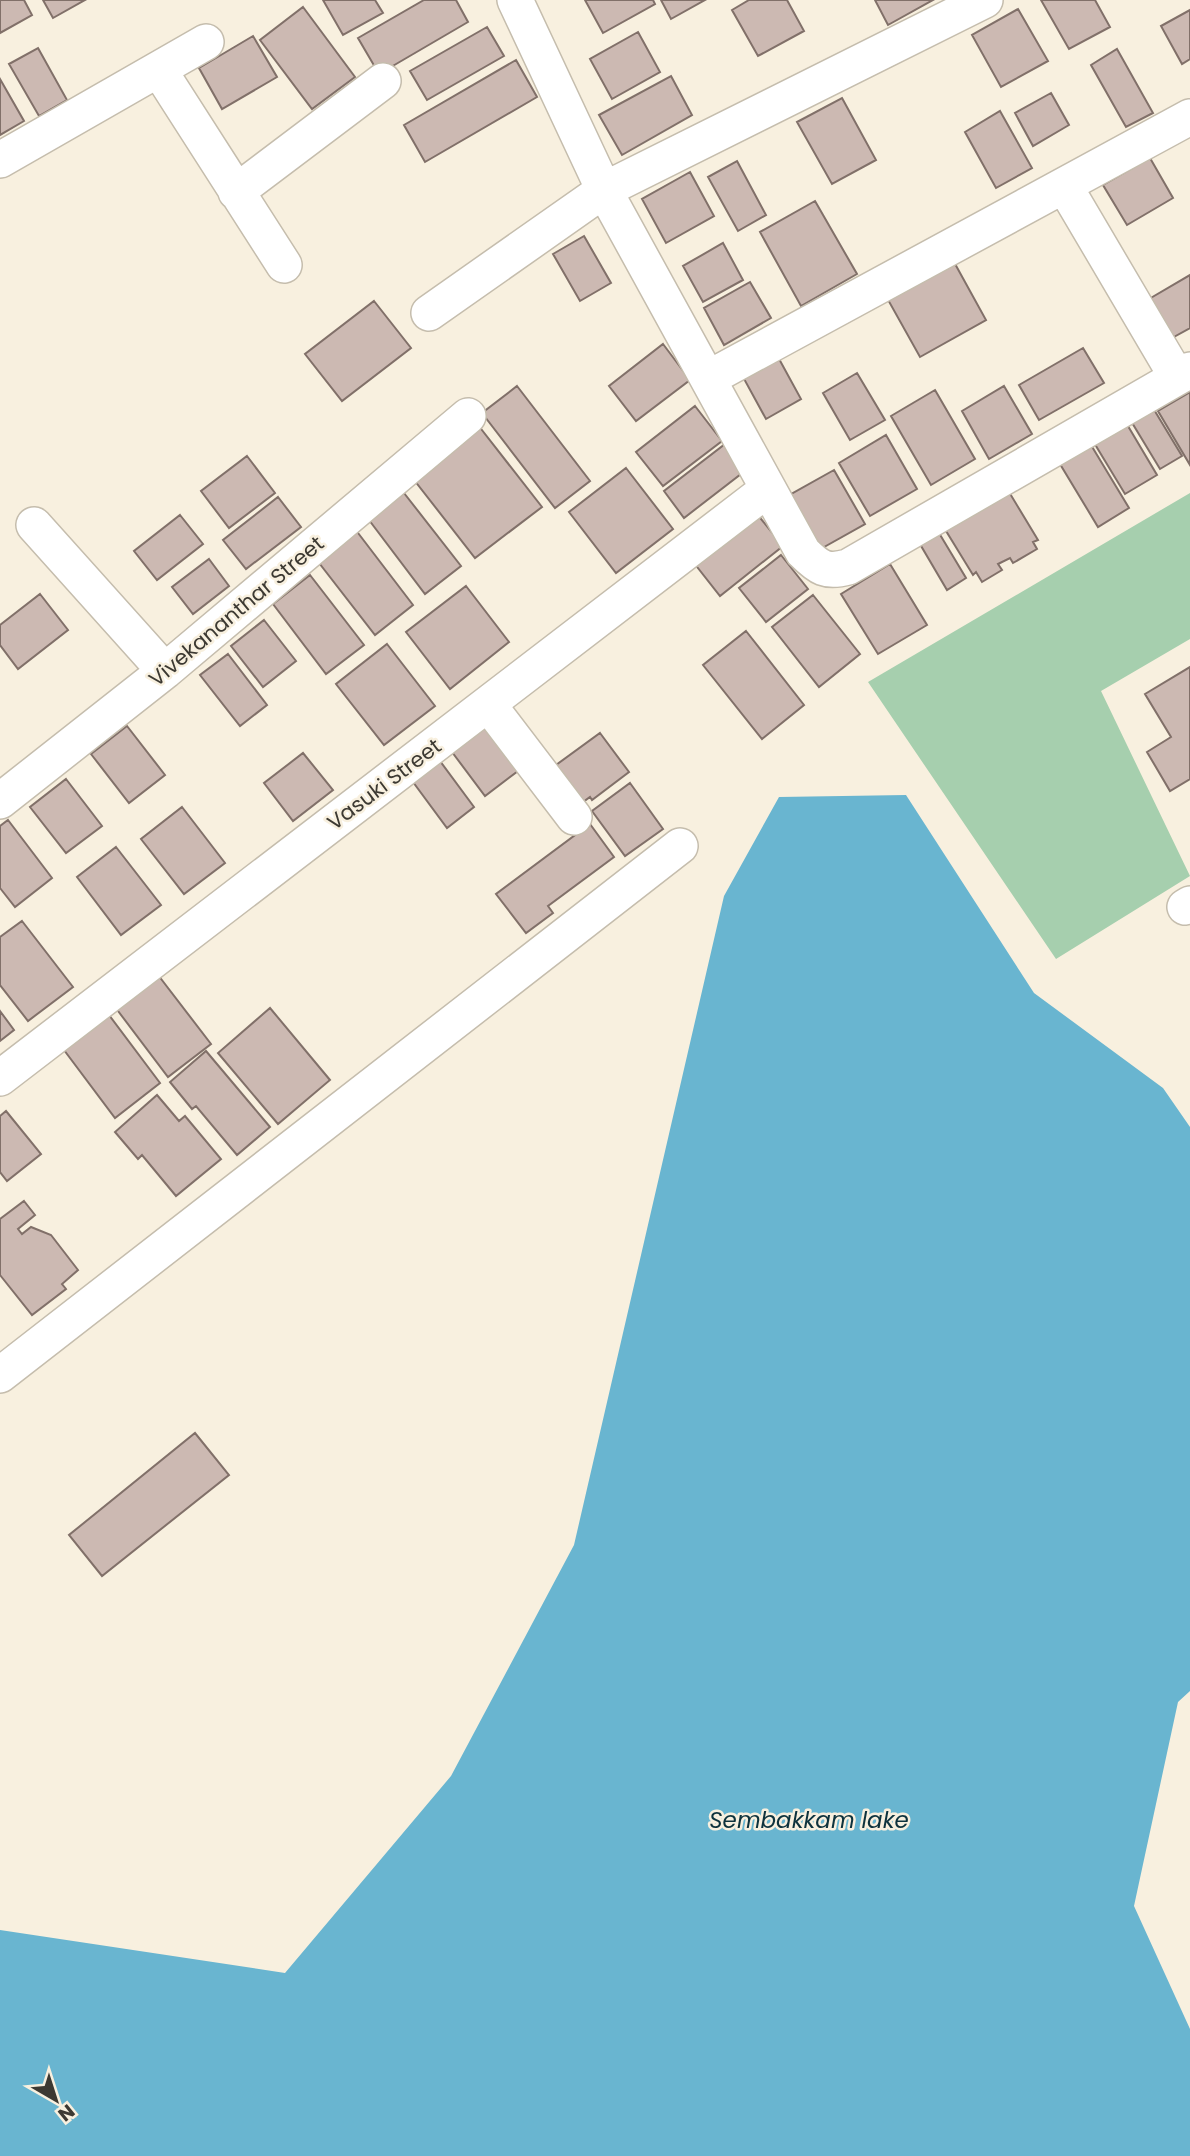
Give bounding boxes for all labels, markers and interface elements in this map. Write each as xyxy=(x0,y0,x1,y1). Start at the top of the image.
street label: Vivekananthar Street xyxy=(142,529,330,693)
street label: Vasuki Street xyxy=(321,732,447,836)
water label: Sembakkam lake xyxy=(709,1804,909,1836)
north arrow xyxy=(21,2065,91,2135)
text: N xyxy=(52,2098,80,2128)

